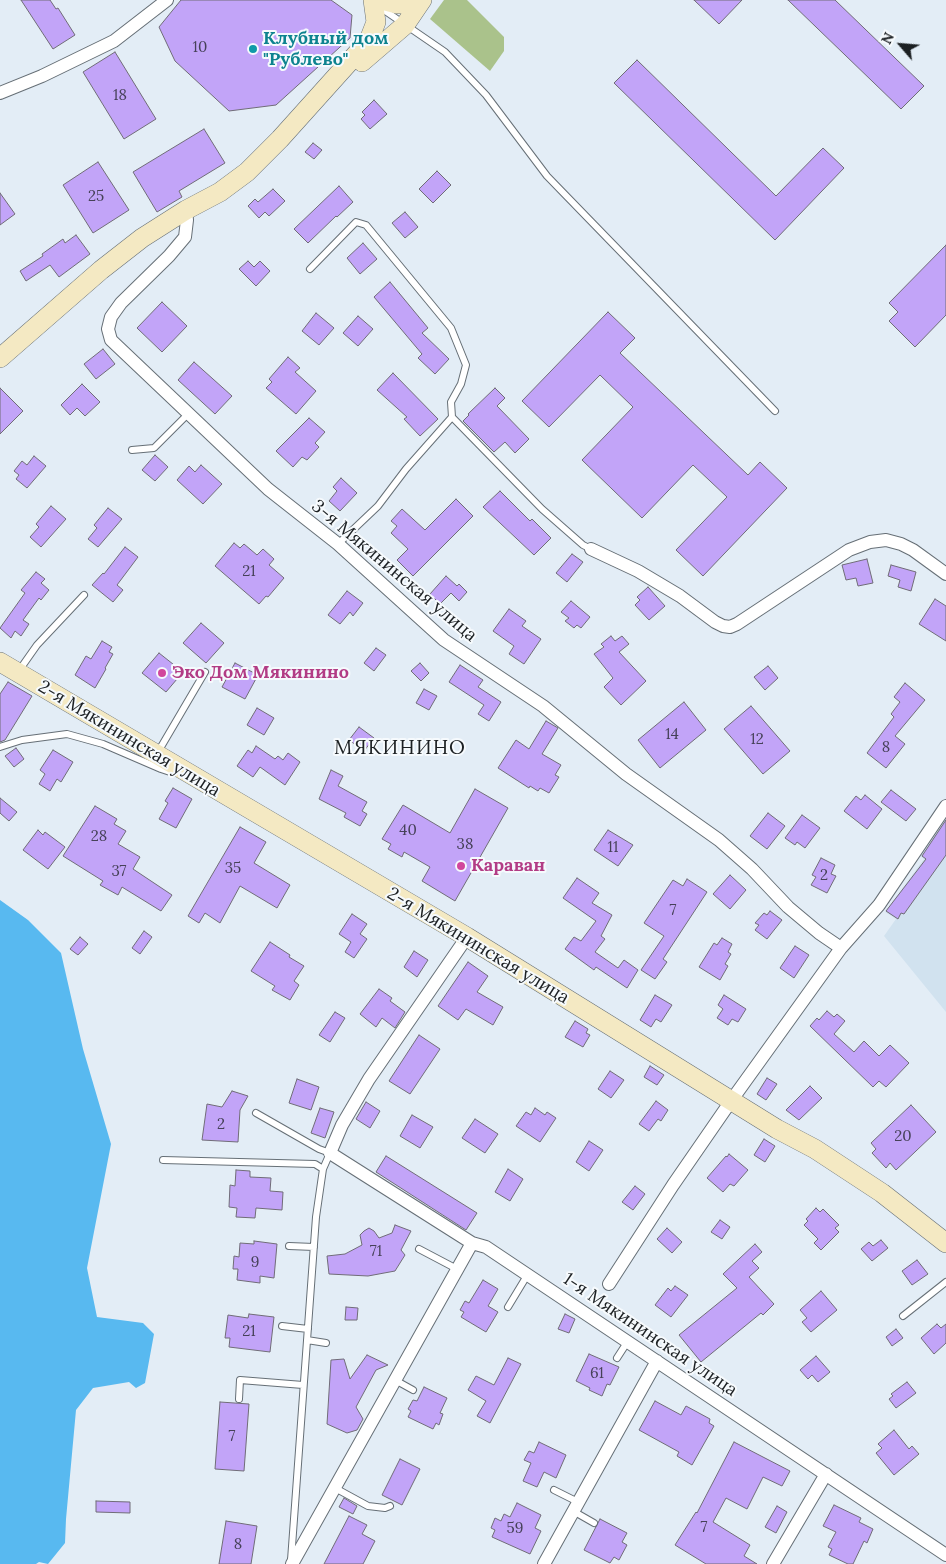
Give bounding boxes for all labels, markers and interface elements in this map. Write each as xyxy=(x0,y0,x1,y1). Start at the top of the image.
north arrow xyxy=(876,20,926,70)
place label: Клубный дом "Рублево" xyxy=(263,28,388,70)
text: N xyxy=(877,29,898,47)
house number: 10 xyxy=(193,39,207,57)
marker: Клубный дом "Рублево" xyxy=(247,43,259,55)
house number: 18 xyxy=(113,87,127,105)
house number: 25 xyxy=(88,188,104,206)
street label: 3-я Мякининская улица xyxy=(307,496,481,646)
house number: 21 xyxy=(242,563,256,581)
place label: Эко Дом Мякинино xyxy=(172,662,349,684)
marker: Эко Дом Мякинино xyxy=(156,667,168,679)
street label: 2-я Мякининская улица xyxy=(34,676,224,802)
house number: 14 xyxy=(665,726,679,744)
house number: 12 xyxy=(750,731,764,749)
district label: МЯКИНИНО xyxy=(333,736,467,760)
house number: 8 xyxy=(882,739,890,757)
house number: 40 xyxy=(399,822,417,840)
house number: 28 xyxy=(91,828,107,846)
house number: 38 xyxy=(457,836,473,854)
house number: 11 xyxy=(608,839,618,857)
place label: Караван xyxy=(471,855,545,877)
house number: 35 xyxy=(225,860,241,878)
marker: Караван xyxy=(455,860,467,872)
house number: 37 xyxy=(112,863,126,881)
house number: 2 xyxy=(820,867,828,885)
street label: 2-я Мякининская улица xyxy=(383,883,573,1009)
house number: 7 xyxy=(670,902,676,920)
house number: 2 xyxy=(217,1116,225,1134)
house number: 20 xyxy=(894,1128,912,1146)
house number: 71 xyxy=(370,1243,382,1261)
house number: 9 xyxy=(251,1254,259,1272)
street label: 1-я Мякининская улица xyxy=(559,1269,741,1401)
house number: 21 xyxy=(242,1323,256,1341)
house number: 61 xyxy=(590,1365,604,1383)
house number: 7 xyxy=(229,1428,235,1446)
house number: 7 xyxy=(701,1519,707,1537)
house number: 59 xyxy=(507,1520,523,1538)
house number: 8 xyxy=(234,1536,242,1554)

